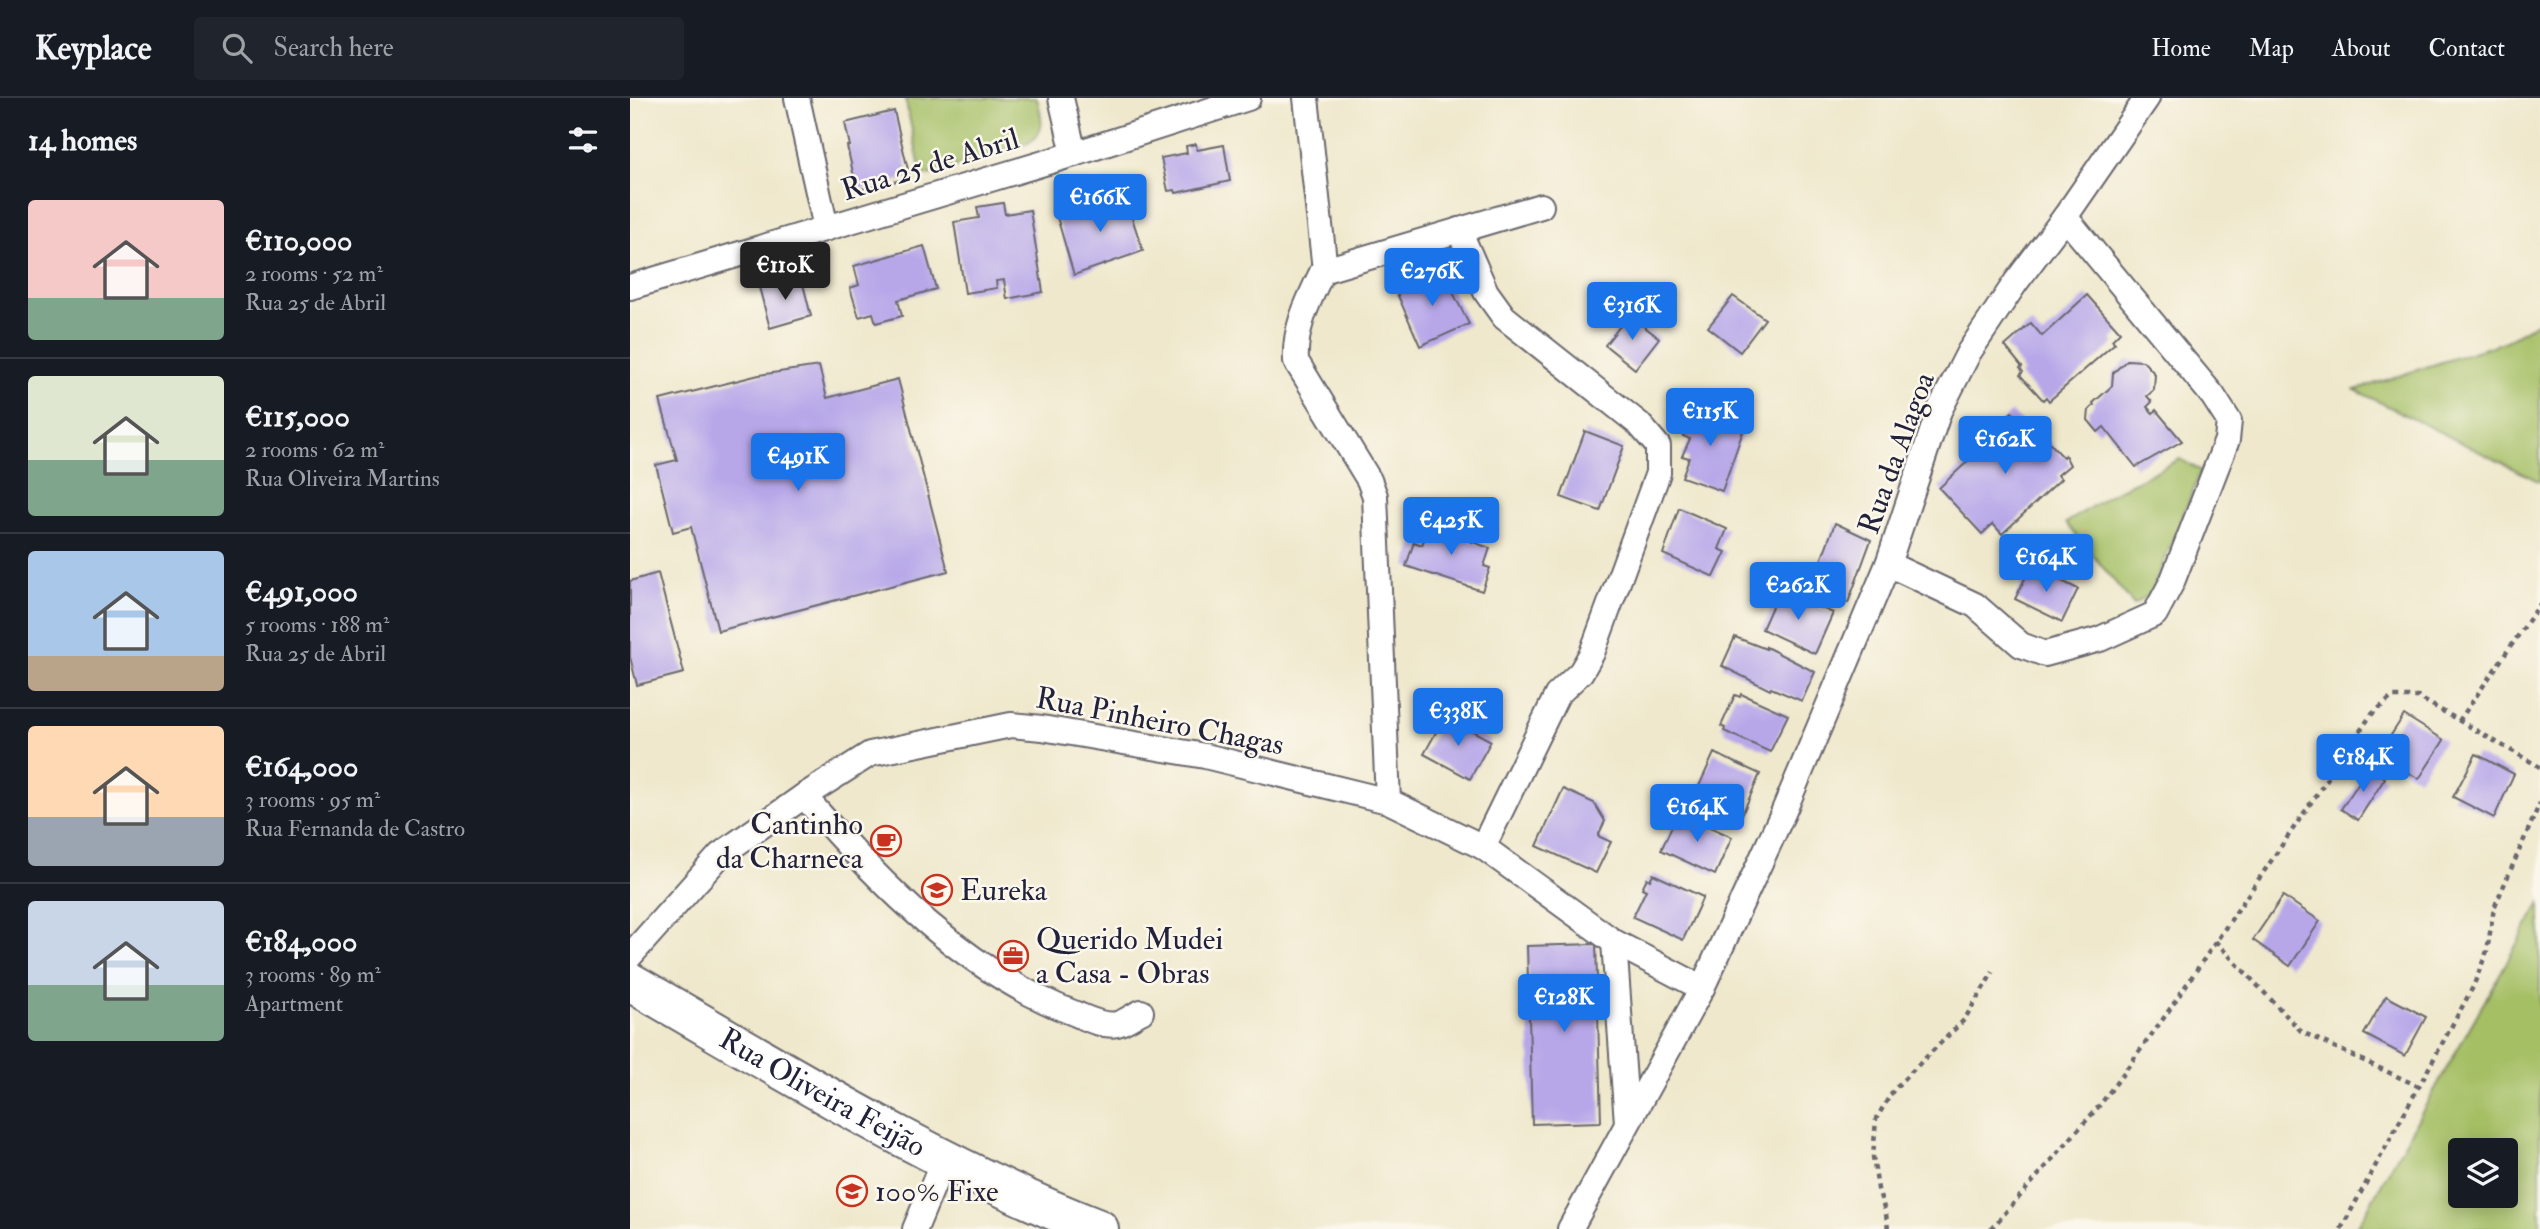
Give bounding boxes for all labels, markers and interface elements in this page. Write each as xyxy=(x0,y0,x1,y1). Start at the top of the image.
search box xyxy=(194,17,684,80)
text: Keyplace xyxy=(35,28,152,69)
icon: search xyxy=(218,29,256,67)
text: Search here xyxy=(274,32,394,64)
text: Home xyxy=(2151,33,2211,64)
text: Map xyxy=(2249,33,2294,64)
text: About xyxy=(2332,33,2391,64)
text: Contact xyxy=(2429,33,2505,64)
street label: Rua 25 de Abril xyxy=(837,120,1024,209)
icon: filters xyxy=(564,121,602,159)
text: 14 homes xyxy=(28,122,137,159)
pin: €166K xyxy=(1051,174,1149,234)
text: €166K xyxy=(1070,182,1130,211)
text: €110,000 xyxy=(245,222,352,259)
icon: home xyxy=(84,228,168,312)
pin: €110K xyxy=(736,242,834,302)
pin: €276K xyxy=(1383,248,1481,308)
text: €110K xyxy=(756,250,814,279)
text: €276K xyxy=(1400,256,1464,285)
text: 2 rooms · 52 m² xyxy=(245,259,383,288)
pin: €316K xyxy=(1583,282,1681,342)
text: Rua 25 de Abril xyxy=(245,288,386,317)
text: €316K xyxy=(1603,290,1661,319)
street label: Rua da Alagoa xyxy=(1850,367,1943,539)
pin: €115K xyxy=(1661,388,1759,448)
text: €115K xyxy=(1682,396,1738,425)
text: €115,000 xyxy=(245,398,350,435)
icon: home xyxy=(84,404,168,488)
pin: €162K xyxy=(1956,416,2054,476)
text: €162K xyxy=(1975,424,2035,453)
pin: €491K xyxy=(749,434,847,493)
text: 2 rooms · 62 m² xyxy=(245,435,384,464)
text: €491K xyxy=(767,441,829,470)
text: Rua Oliveira Martins xyxy=(245,464,440,493)
pin: €425K xyxy=(1402,498,1500,557)
text: €425K xyxy=(1419,505,1483,534)
pin: €164K xyxy=(1997,534,2095,594)
text: €164K xyxy=(2015,542,2077,571)
pin: €262K xyxy=(1749,562,1847,622)
text: €262K xyxy=(1766,570,1830,599)
text: €491,000 xyxy=(245,573,358,610)
icon: home xyxy=(84,579,168,663)
text: 5 rooms · 188 m² xyxy=(245,610,389,639)
text: Rua 25 de Abril xyxy=(245,639,386,668)
street label: Rua Pinheiro Chagas xyxy=(1033,679,1287,764)
pin: €338K xyxy=(1409,688,1507,748)
text: €338K xyxy=(1429,696,1487,725)
pin: €184K xyxy=(2314,734,2412,794)
text: €184K xyxy=(2333,742,2393,771)
text: €164,000 xyxy=(245,748,358,785)
icon: home xyxy=(84,754,168,838)
pin: €164K xyxy=(1648,784,1746,844)
text: 3 rooms · 95 m² xyxy=(245,785,380,814)
text: €164K xyxy=(1666,792,1728,821)
place label: Cantinho da Charneca xyxy=(716,806,864,877)
text: Rua Fernanda de Castro xyxy=(245,814,465,843)
cafe icon: Cantinho da Charneca xyxy=(869,824,903,858)
place label: Eureka xyxy=(960,872,1048,909)
school or university icon: Eureka xyxy=(920,873,954,907)
place label: Querido Mudei a Casa - Obras xyxy=(1036,921,1223,992)
text: €184,000 xyxy=(245,923,357,960)
icon: home xyxy=(84,929,168,1013)
office icon: Querido Mudei a Casa - Obras xyxy=(996,939,1030,973)
text: 3 rooms · 89 m² xyxy=(245,960,381,989)
pin: €128K xyxy=(1515,974,1613,1034)
text: €128K xyxy=(1534,982,1594,1011)
text: Apartment xyxy=(245,989,343,1018)
street label: Rua Oliveira Feijão xyxy=(713,1020,932,1165)
map controls xyxy=(2448,1138,2518,1208)
button: layers xyxy=(2448,1138,2518,1208)
place label: 100% Fixe xyxy=(875,1173,999,1210)
school or university icon: 100% Fixe xyxy=(835,1174,869,1208)

